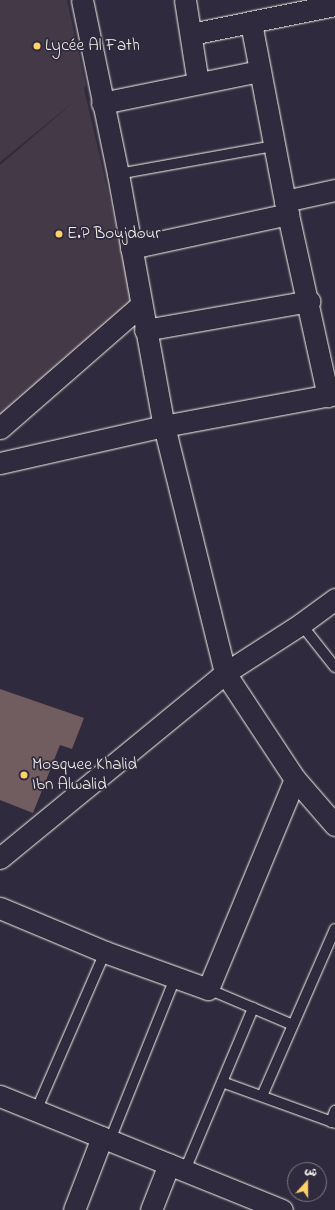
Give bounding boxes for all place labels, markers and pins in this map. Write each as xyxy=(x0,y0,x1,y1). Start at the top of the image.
place label: Lycée Al Fath xyxy=(45,36,140,56)
marker: Lycée Al Fath xyxy=(32,41,42,51)
place label: E.P Boujdour xyxy=(67,224,161,244)
marker: E.P Boujdour xyxy=(54,229,64,239)
place label: Mosquee Khalid Ibn Alwalid xyxy=(32,755,137,795)
marker: Mosquee Khalid Ibn Alwalid xyxy=(19,770,29,780)

